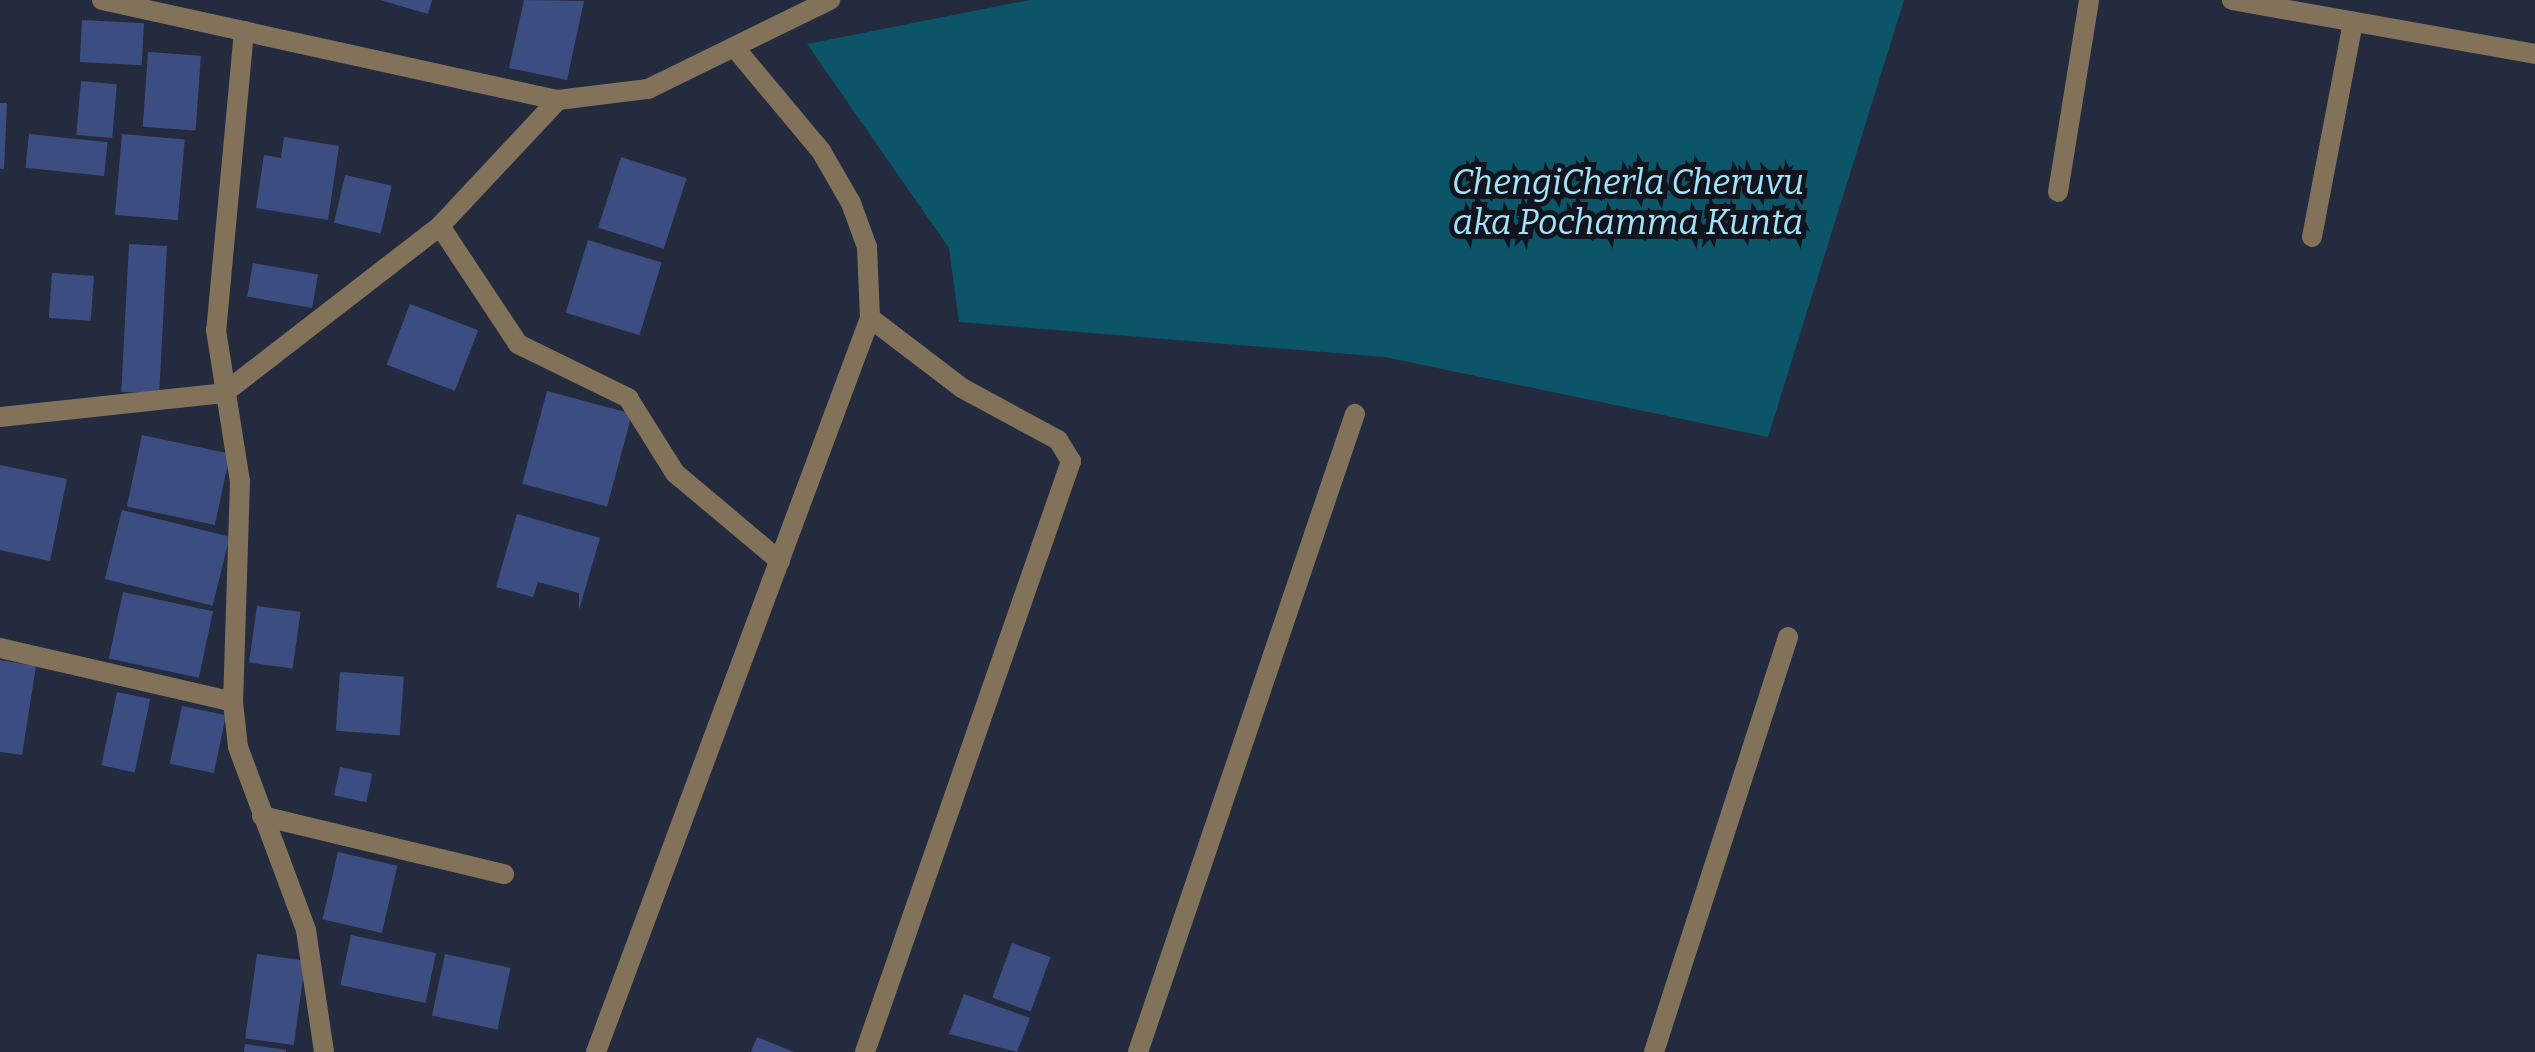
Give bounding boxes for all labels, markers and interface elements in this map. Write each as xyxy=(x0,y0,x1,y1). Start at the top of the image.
water label: ChengiCherla Cheruvu aka Pochamma Kunta xyxy=(1452,161,1804,243)

